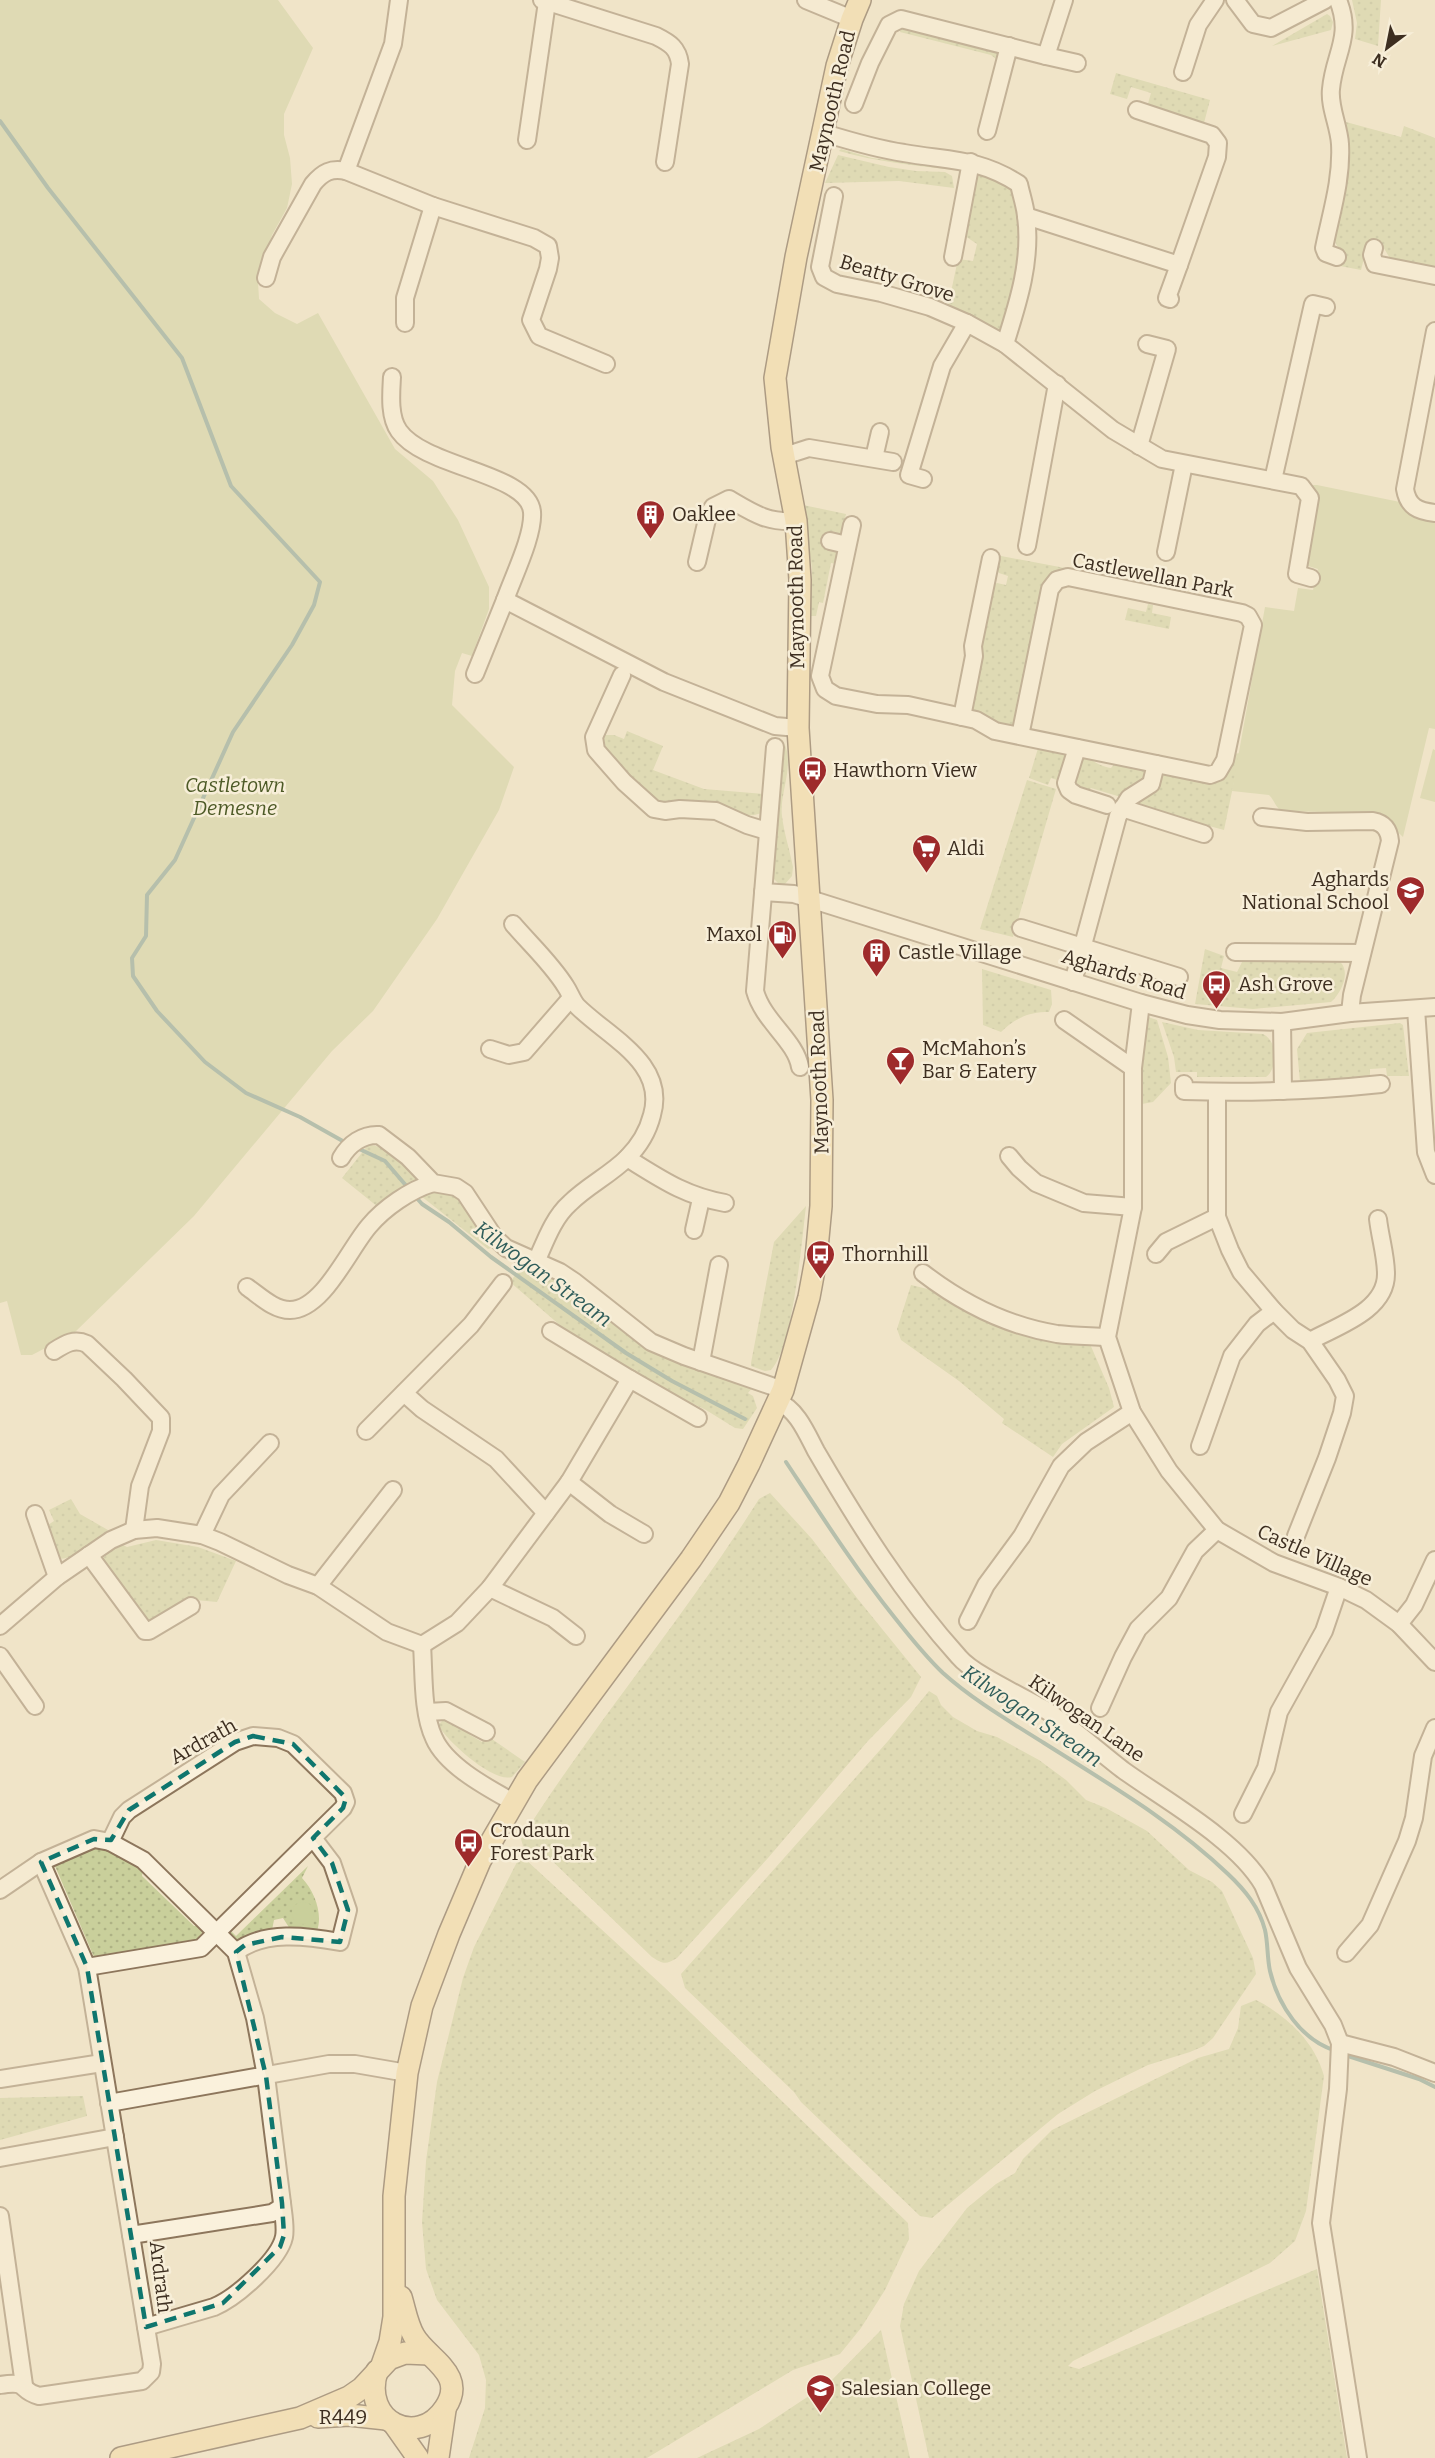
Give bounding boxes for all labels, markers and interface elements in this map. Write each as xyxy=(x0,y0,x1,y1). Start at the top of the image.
north arrow xyxy=(1357,18,1417,78)
street label: Maynooth Road xyxy=(804,28,860,174)
text: N xyxy=(1369,49,1390,72)
street label: Beatty Grove xyxy=(837,249,957,307)
building icon: Oaklee xyxy=(635,498,667,540)
place label: Oaklee xyxy=(672,502,736,526)
street label: Maynooth Road xyxy=(783,524,809,669)
street label: Castlewellan Park xyxy=(1070,548,1236,603)
bus stop icon: Hawthorn View xyxy=(796,754,828,796)
place label: Hawthorn View xyxy=(833,758,978,782)
park label: Castletown Demesne xyxy=(185,773,285,820)
supermarket icon: Aldi xyxy=(910,832,942,874)
place label: Aldi xyxy=(947,836,985,860)
place label: Aghards National School xyxy=(1242,867,1389,914)
school or university icon: Aghards National School xyxy=(1394,874,1426,916)
fuel station icon: Maxol xyxy=(767,918,799,960)
place label: Maxol xyxy=(706,922,762,946)
building icon: Castle Village xyxy=(861,936,893,978)
place label: Castle Village xyxy=(898,940,1022,964)
street label: Aghards Road xyxy=(1059,944,1189,1004)
bus stop icon: Ash Grove xyxy=(1201,968,1233,1010)
place label: Ash Grove xyxy=(1238,972,1333,996)
street label: Maynooth Road xyxy=(804,1009,834,1155)
place label: McMahon’s Bar & Eatery xyxy=(922,1036,1037,1083)
bar icon: McMahon’s Bar & Eatery xyxy=(885,1044,917,1086)
water label: Kilwogan Stream xyxy=(469,1215,617,1333)
bus stop icon: Thornhill xyxy=(805,1238,837,1280)
place label: Thornhill xyxy=(842,1242,929,1266)
street label: Castle Village xyxy=(1254,1519,1376,1591)
water label: Kilwogan Stream xyxy=(957,1659,1107,1773)
street label: Kilwogan Lane xyxy=(1024,1669,1150,1767)
street label: Ardrath xyxy=(165,1713,241,1769)
place label: Crodaun Forest Park xyxy=(490,1818,595,1865)
bus stop icon: Crodaun Forest Park xyxy=(453,1826,485,1868)
street label: Ardrath xyxy=(145,2239,177,2315)
school or university icon: Salesian College xyxy=(804,2372,836,2414)
place label: Salesian College xyxy=(841,2376,991,2400)
street label: R449 xyxy=(319,2405,367,2429)

